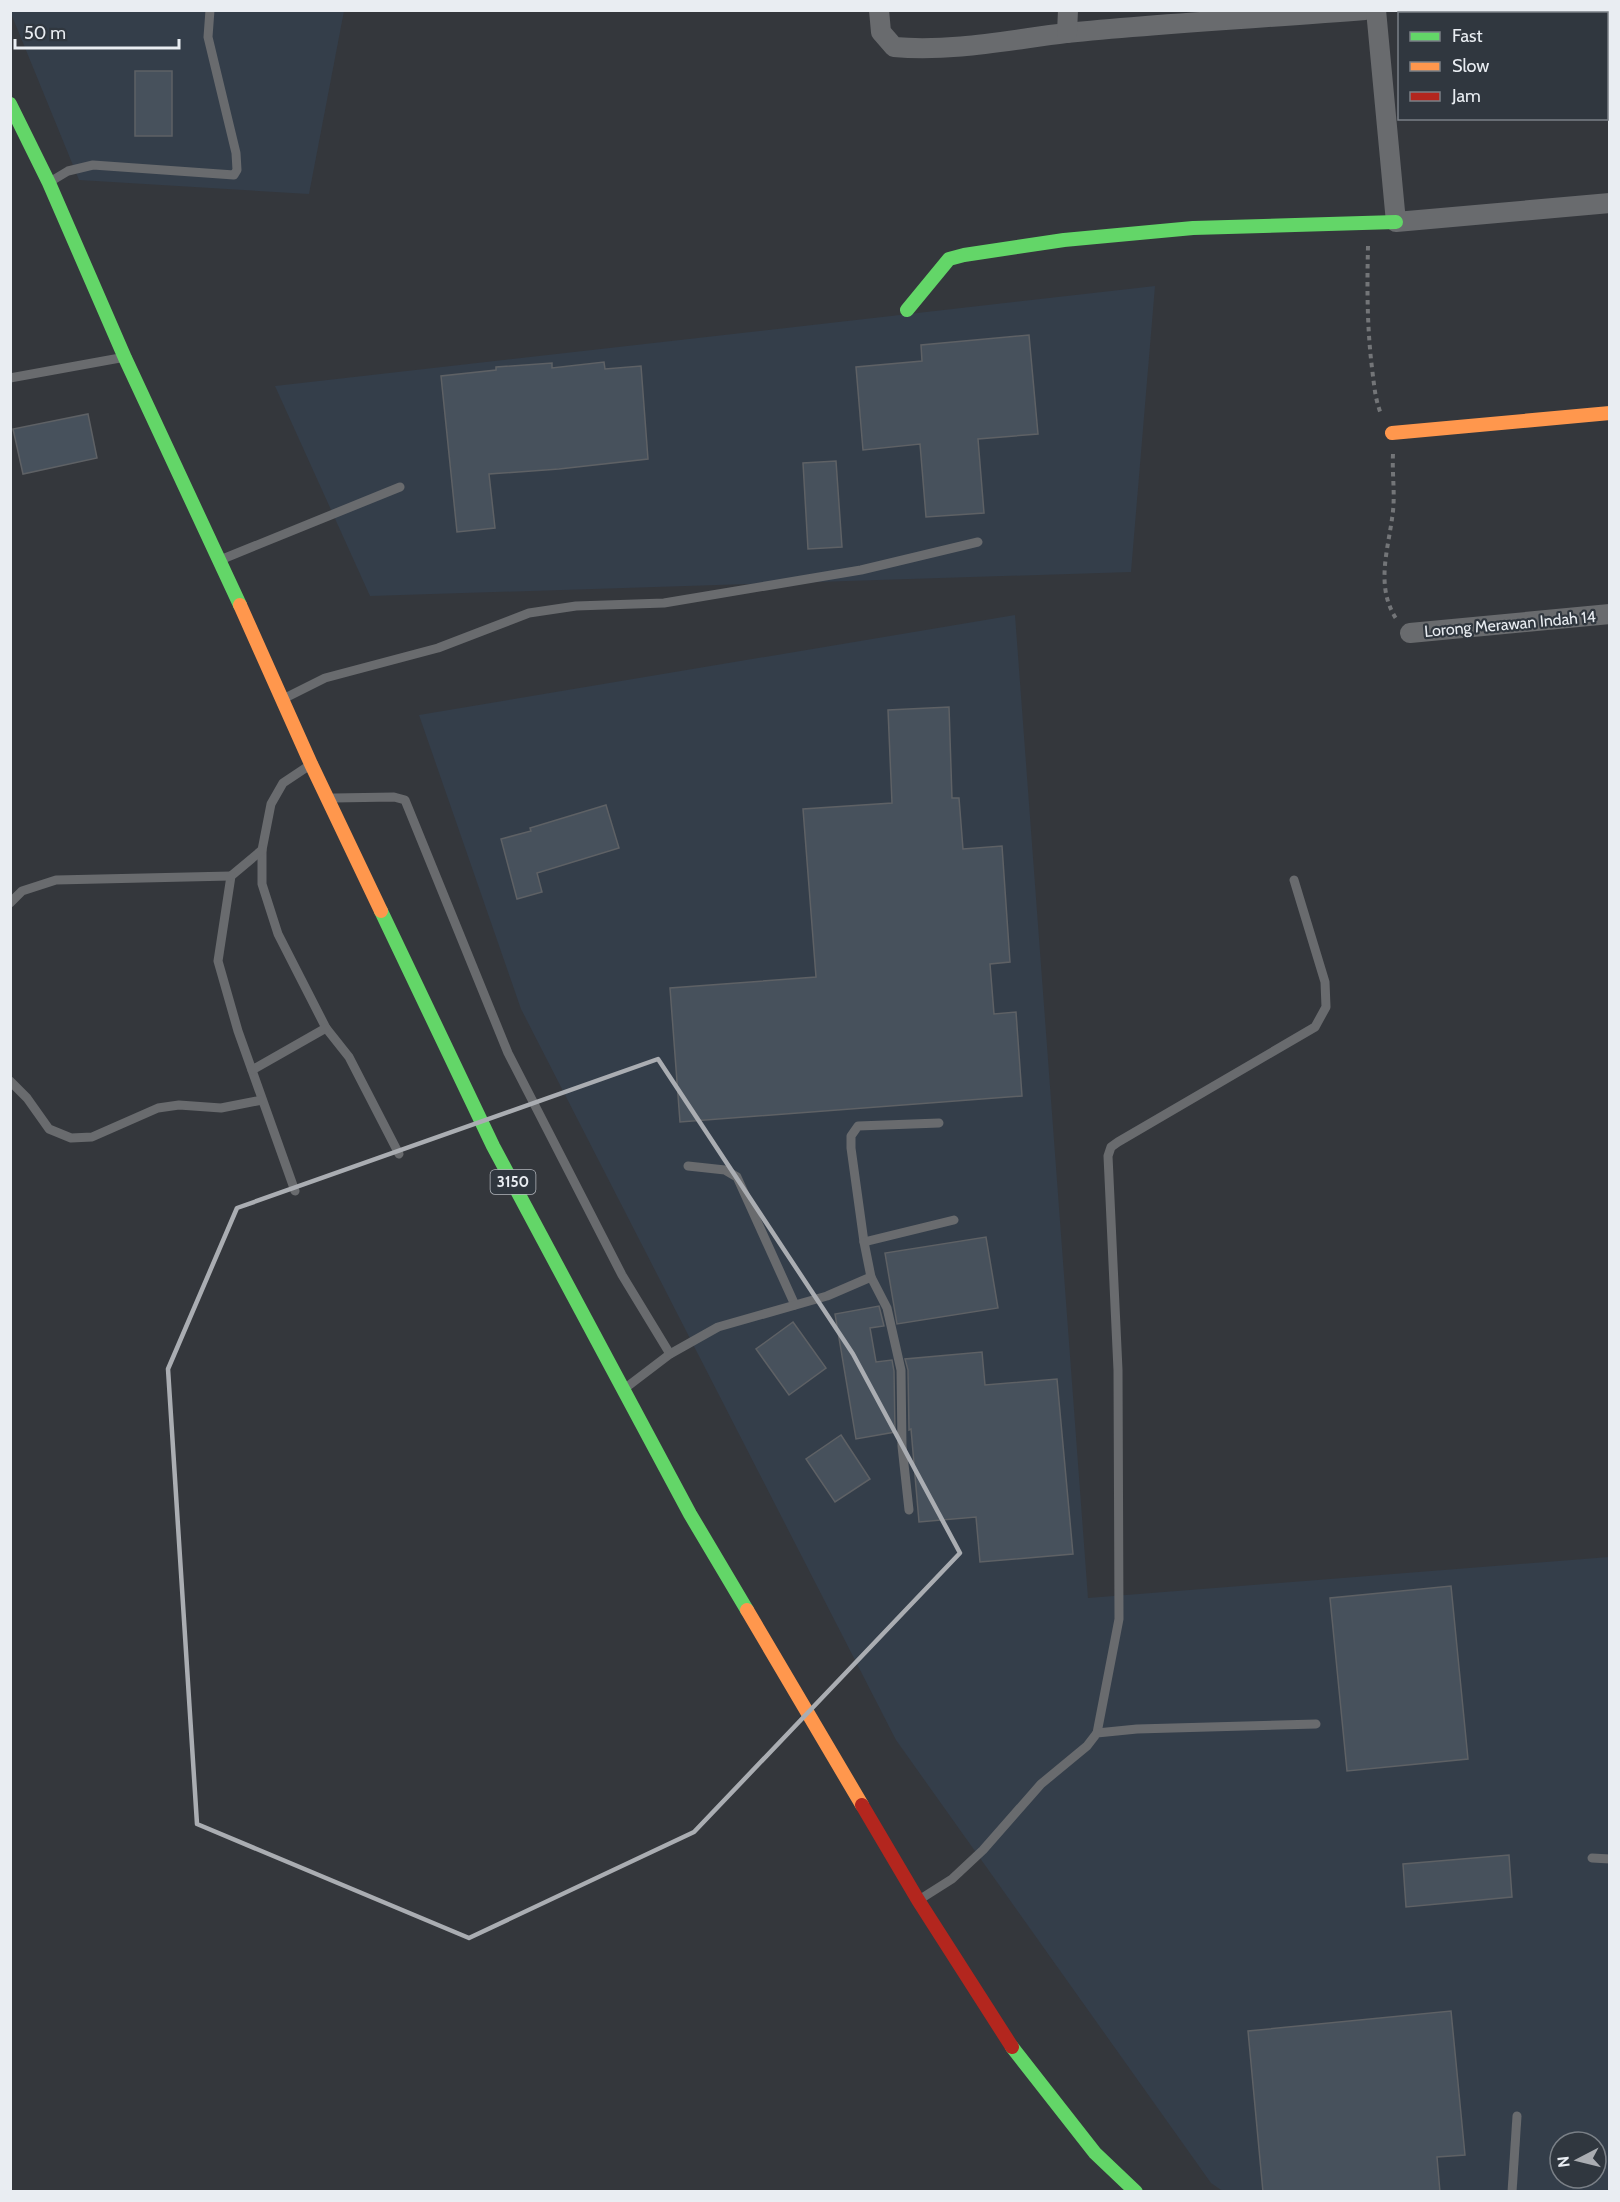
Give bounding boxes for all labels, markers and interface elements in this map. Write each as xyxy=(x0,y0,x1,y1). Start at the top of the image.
scale bar xyxy=(15,12,178,50)
legend xyxy=(1398,12,1608,120)
text: 50 m xyxy=(24,22,66,44)
text: Fast xyxy=(1452,25,1483,47)
text: Slow xyxy=(1452,55,1489,77)
text: Jam xyxy=(1451,85,1481,107)
street label: Lorong Merawan Indah 14 xyxy=(1423,607,1597,641)
road number: 3150 xyxy=(490,1170,536,1194)
north arrow xyxy=(1548,2130,1608,2190)
text: N xyxy=(1553,2155,1574,2169)

